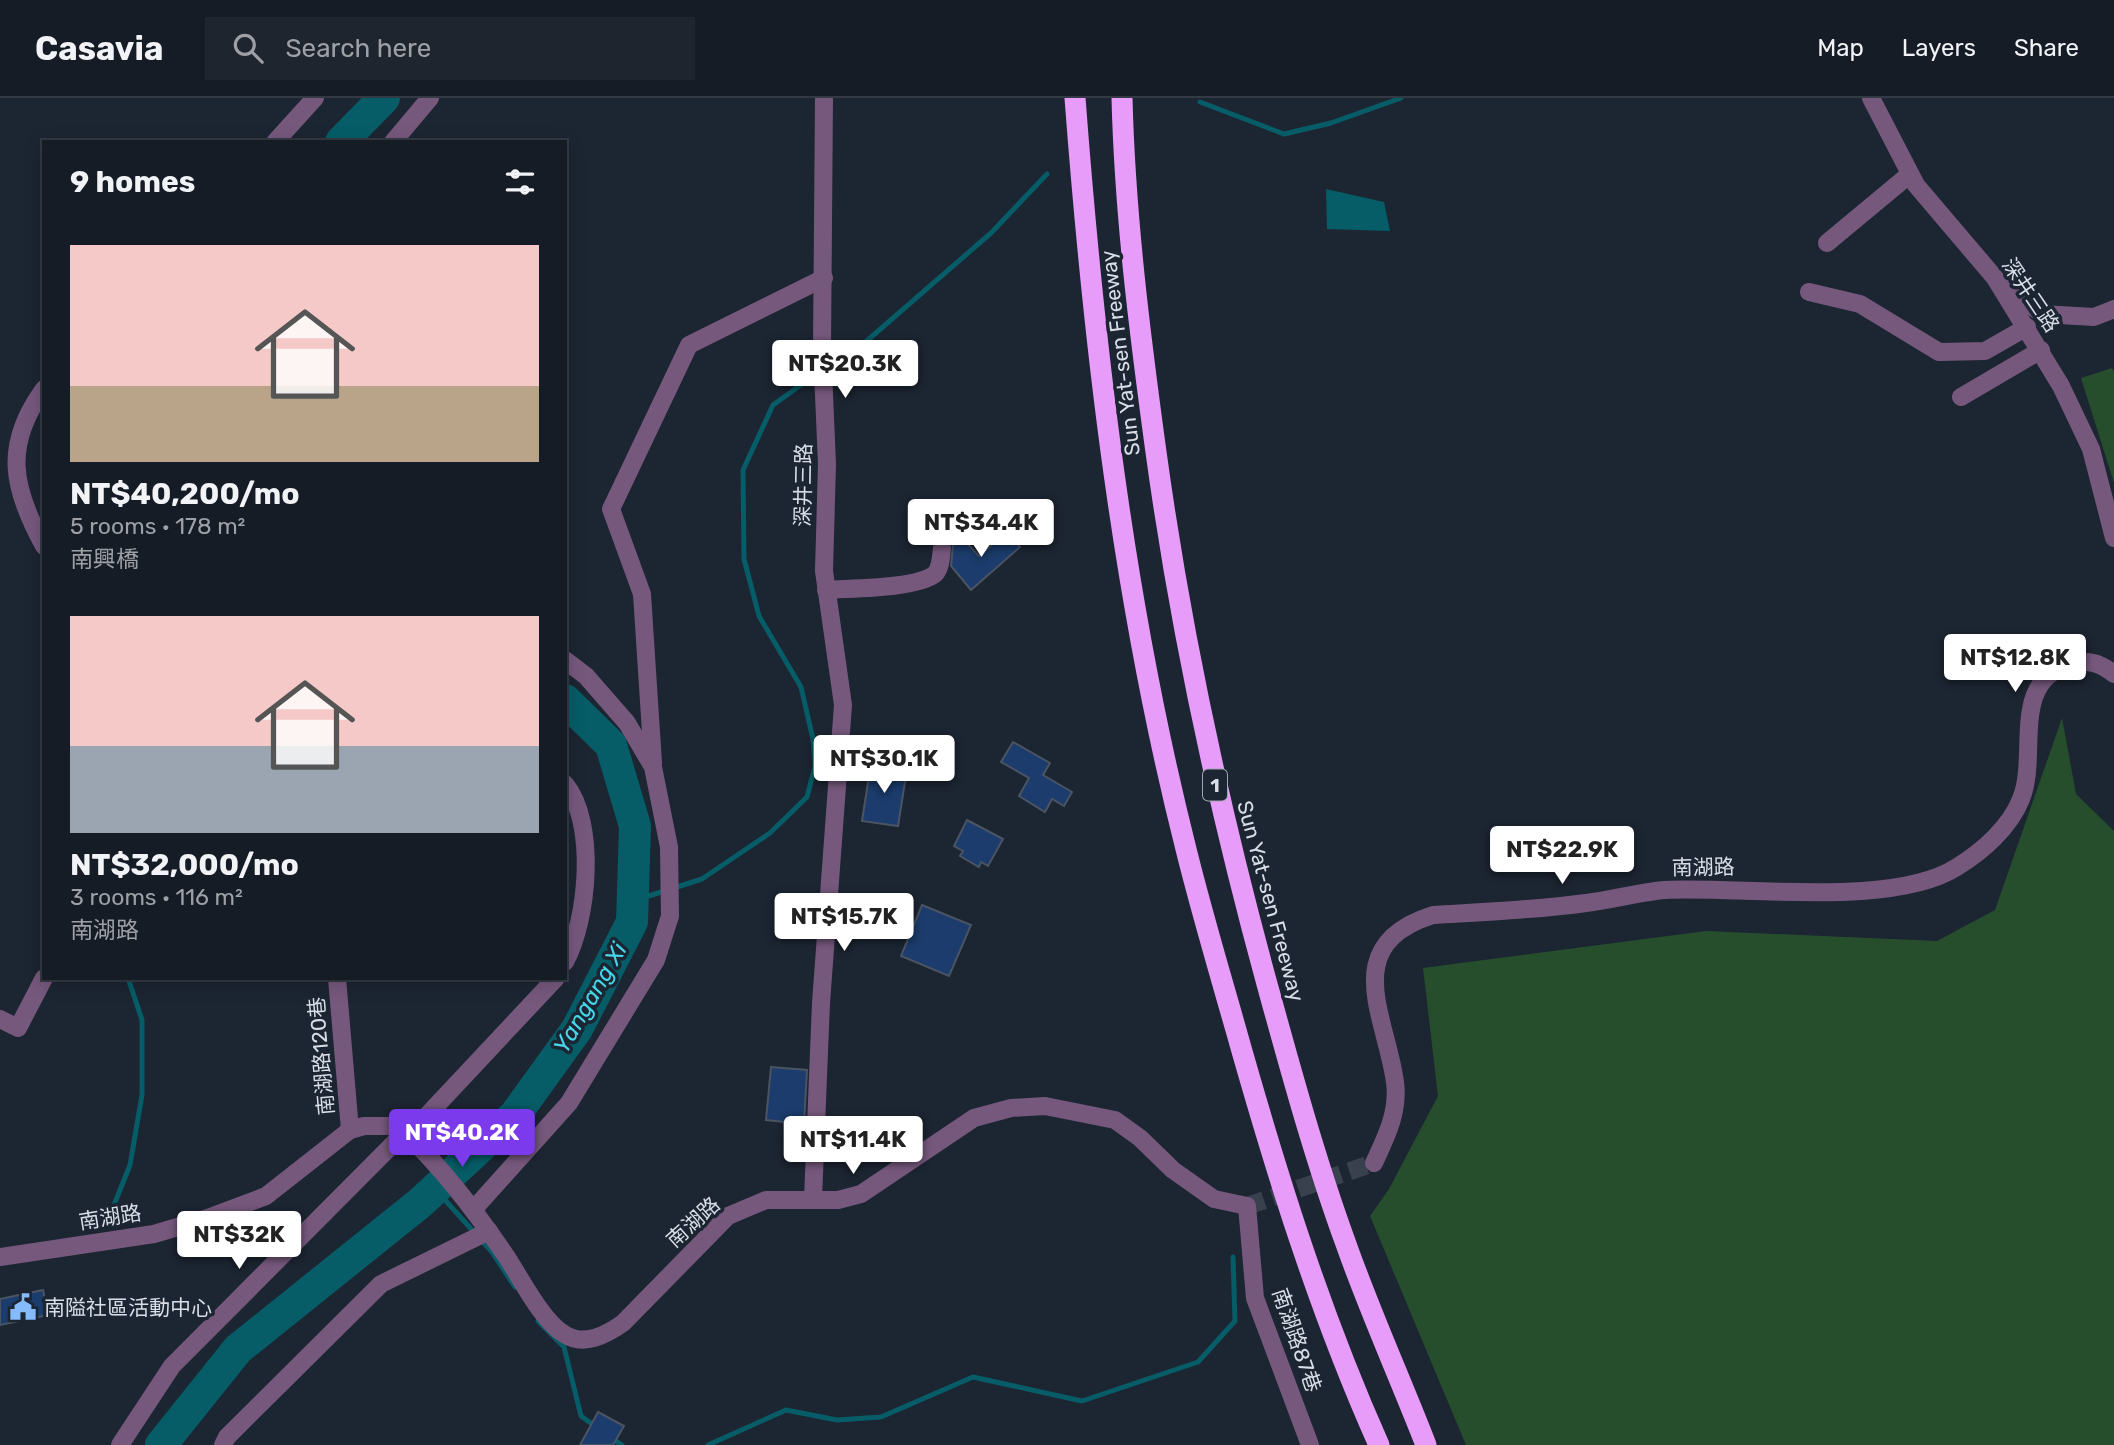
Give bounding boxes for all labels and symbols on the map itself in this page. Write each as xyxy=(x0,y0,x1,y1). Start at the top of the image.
street label: Sun Yat-sen Freeway xyxy=(1095,248,1145,457)
street label: 深井三路 xyxy=(1997,253,2065,337)
pin: NT$20.3K xyxy=(773,341,917,400)
street label: 深井三路 xyxy=(790,443,816,527)
pin: NT$34.4K xyxy=(909,500,1053,559)
pin: NT$12.8K xyxy=(1943,634,2087,694)
pin: NT$30.1K xyxy=(812,736,956,795)
road number: 1 xyxy=(1203,770,1227,800)
street label: Sun Yat-sen Freeway xyxy=(1232,798,1310,1005)
pin: NT$22.9K xyxy=(1490,826,1634,886)
street label: 南湖路 xyxy=(1671,854,1735,880)
pin: NT$15.7K xyxy=(772,894,916,953)
water label: Yangang Xi xyxy=(547,937,634,1058)
street label: 南湖路120巷 xyxy=(303,996,339,1116)
pin: NT$40.2K xyxy=(390,1110,534,1169)
pin: NT$11.4K xyxy=(781,1116,925,1176)
street label: 南湖路 xyxy=(661,1192,725,1252)
street label: 南湖路 xyxy=(77,1200,143,1234)
pin: NT$32K xyxy=(182,1212,296,1271)
street label: 南湖路87巷 xyxy=(1268,1285,1326,1395)
public building icon: 南隘社區活動中心 xyxy=(8,1292,38,1322)
place label: 南隘社區活動中心 xyxy=(44,1295,212,1320)

